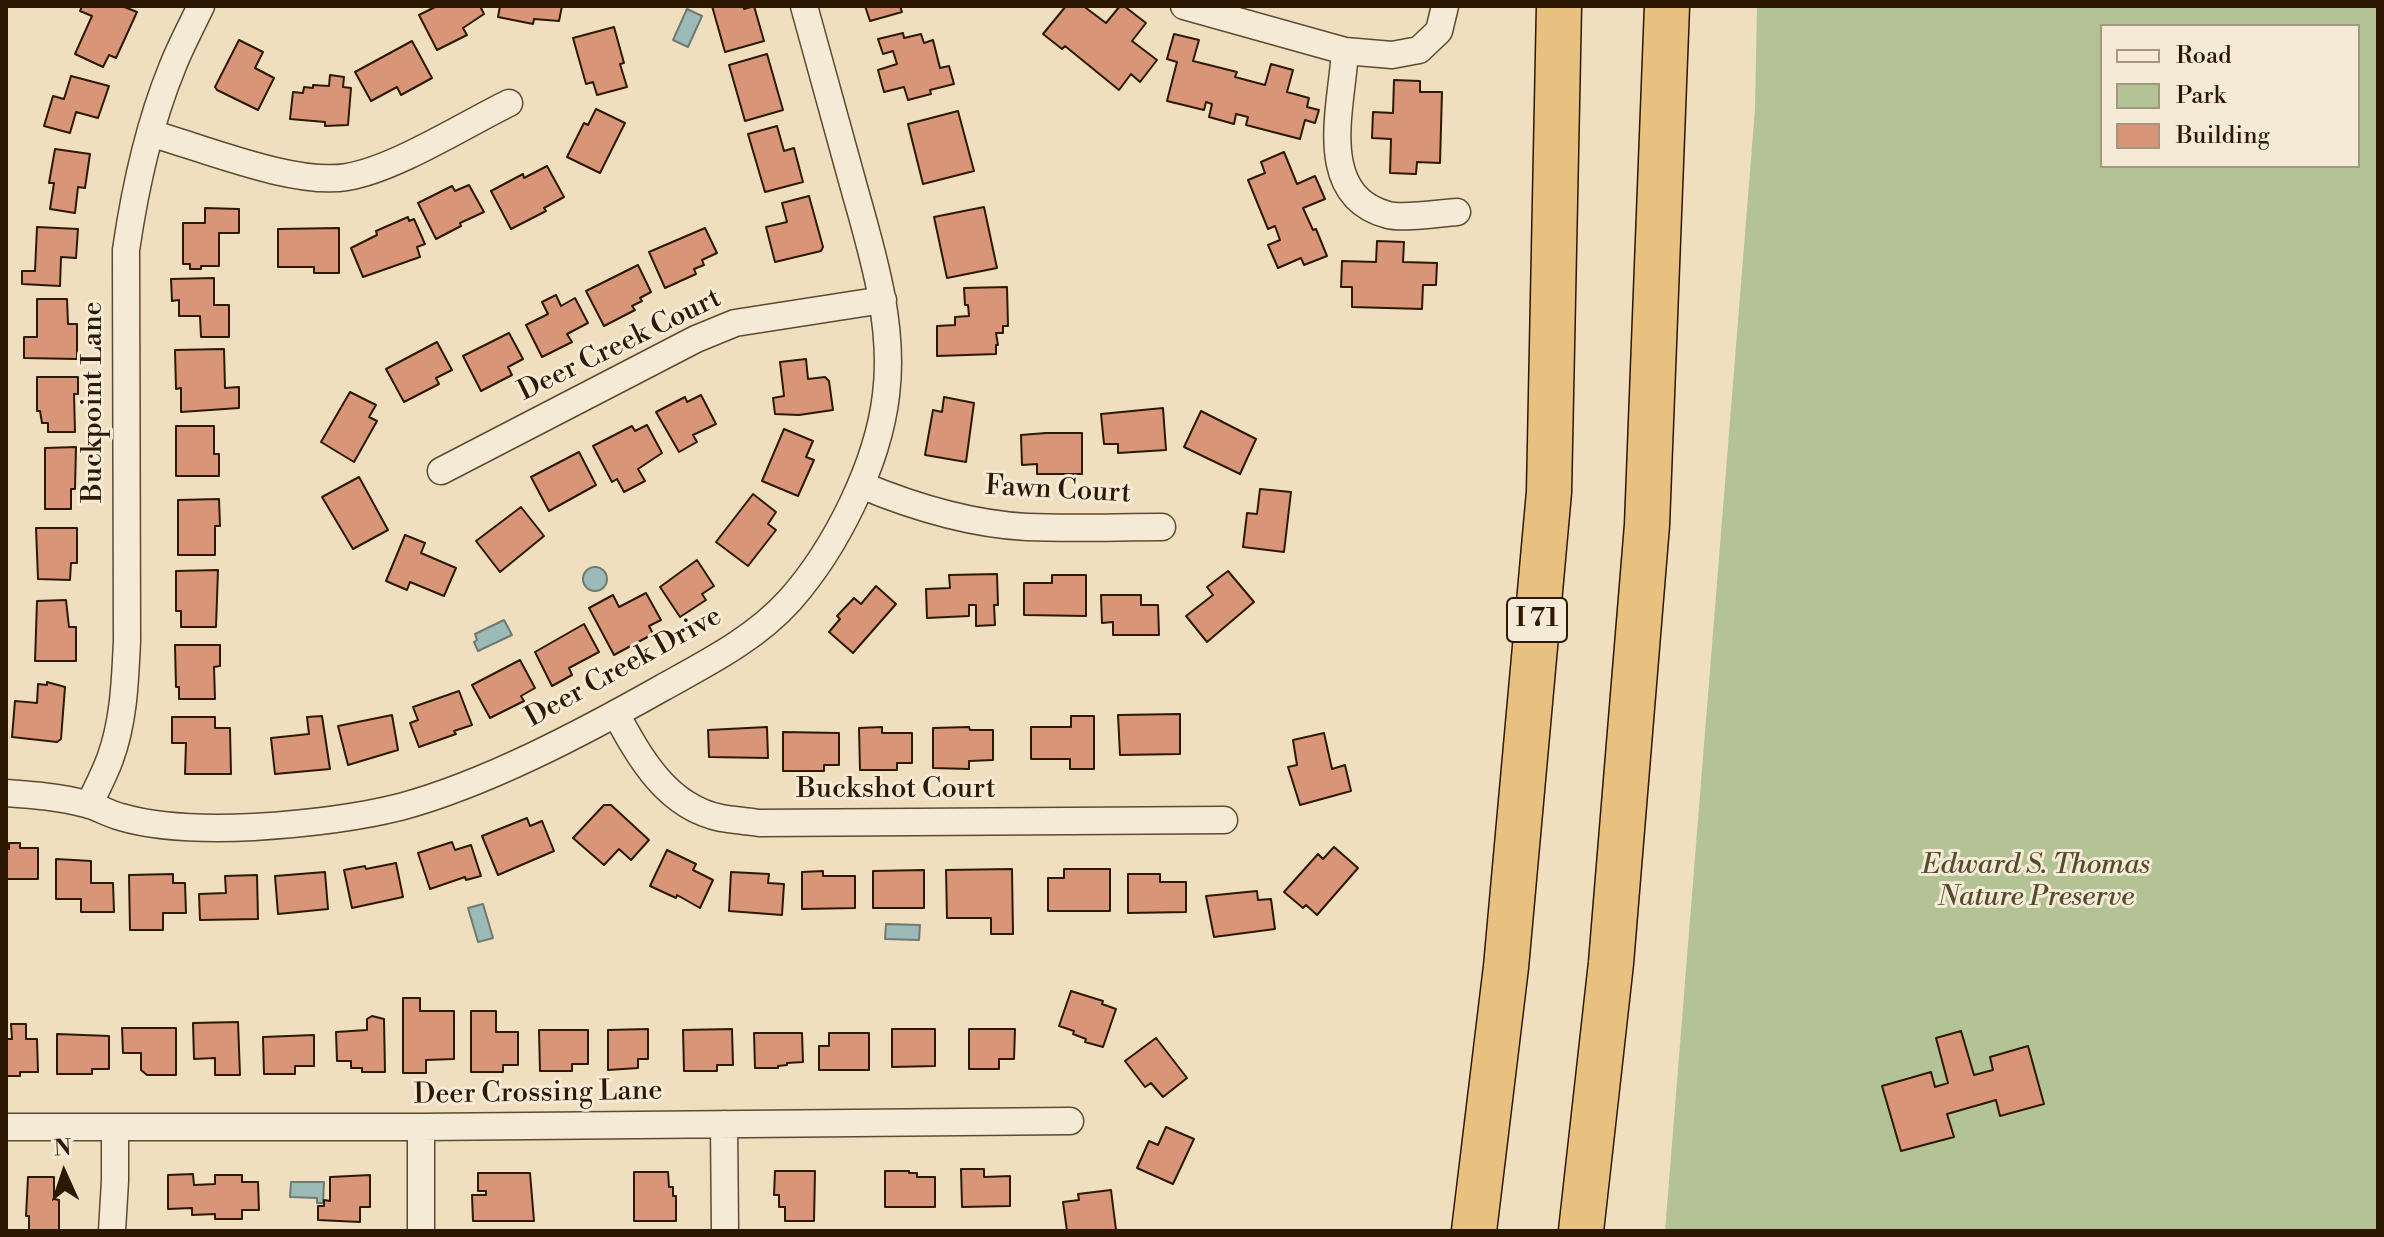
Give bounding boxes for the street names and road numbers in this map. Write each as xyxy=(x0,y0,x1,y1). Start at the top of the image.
street label: Deer Creek Court xyxy=(513,282,727,410)
street label: Buckpoint Lane xyxy=(77,301,111,503)
street label: Fawn Court xyxy=(984,470,1132,512)
road number: I 71 xyxy=(1507,598,1567,642)
street label: Deer Creek Drive xyxy=(520,600,728,736)
street label: Buckshot Court xyxy=(796,773,996,807)
street label: Deer Crossing Lane xyxy=(413,1075,663,1113)

